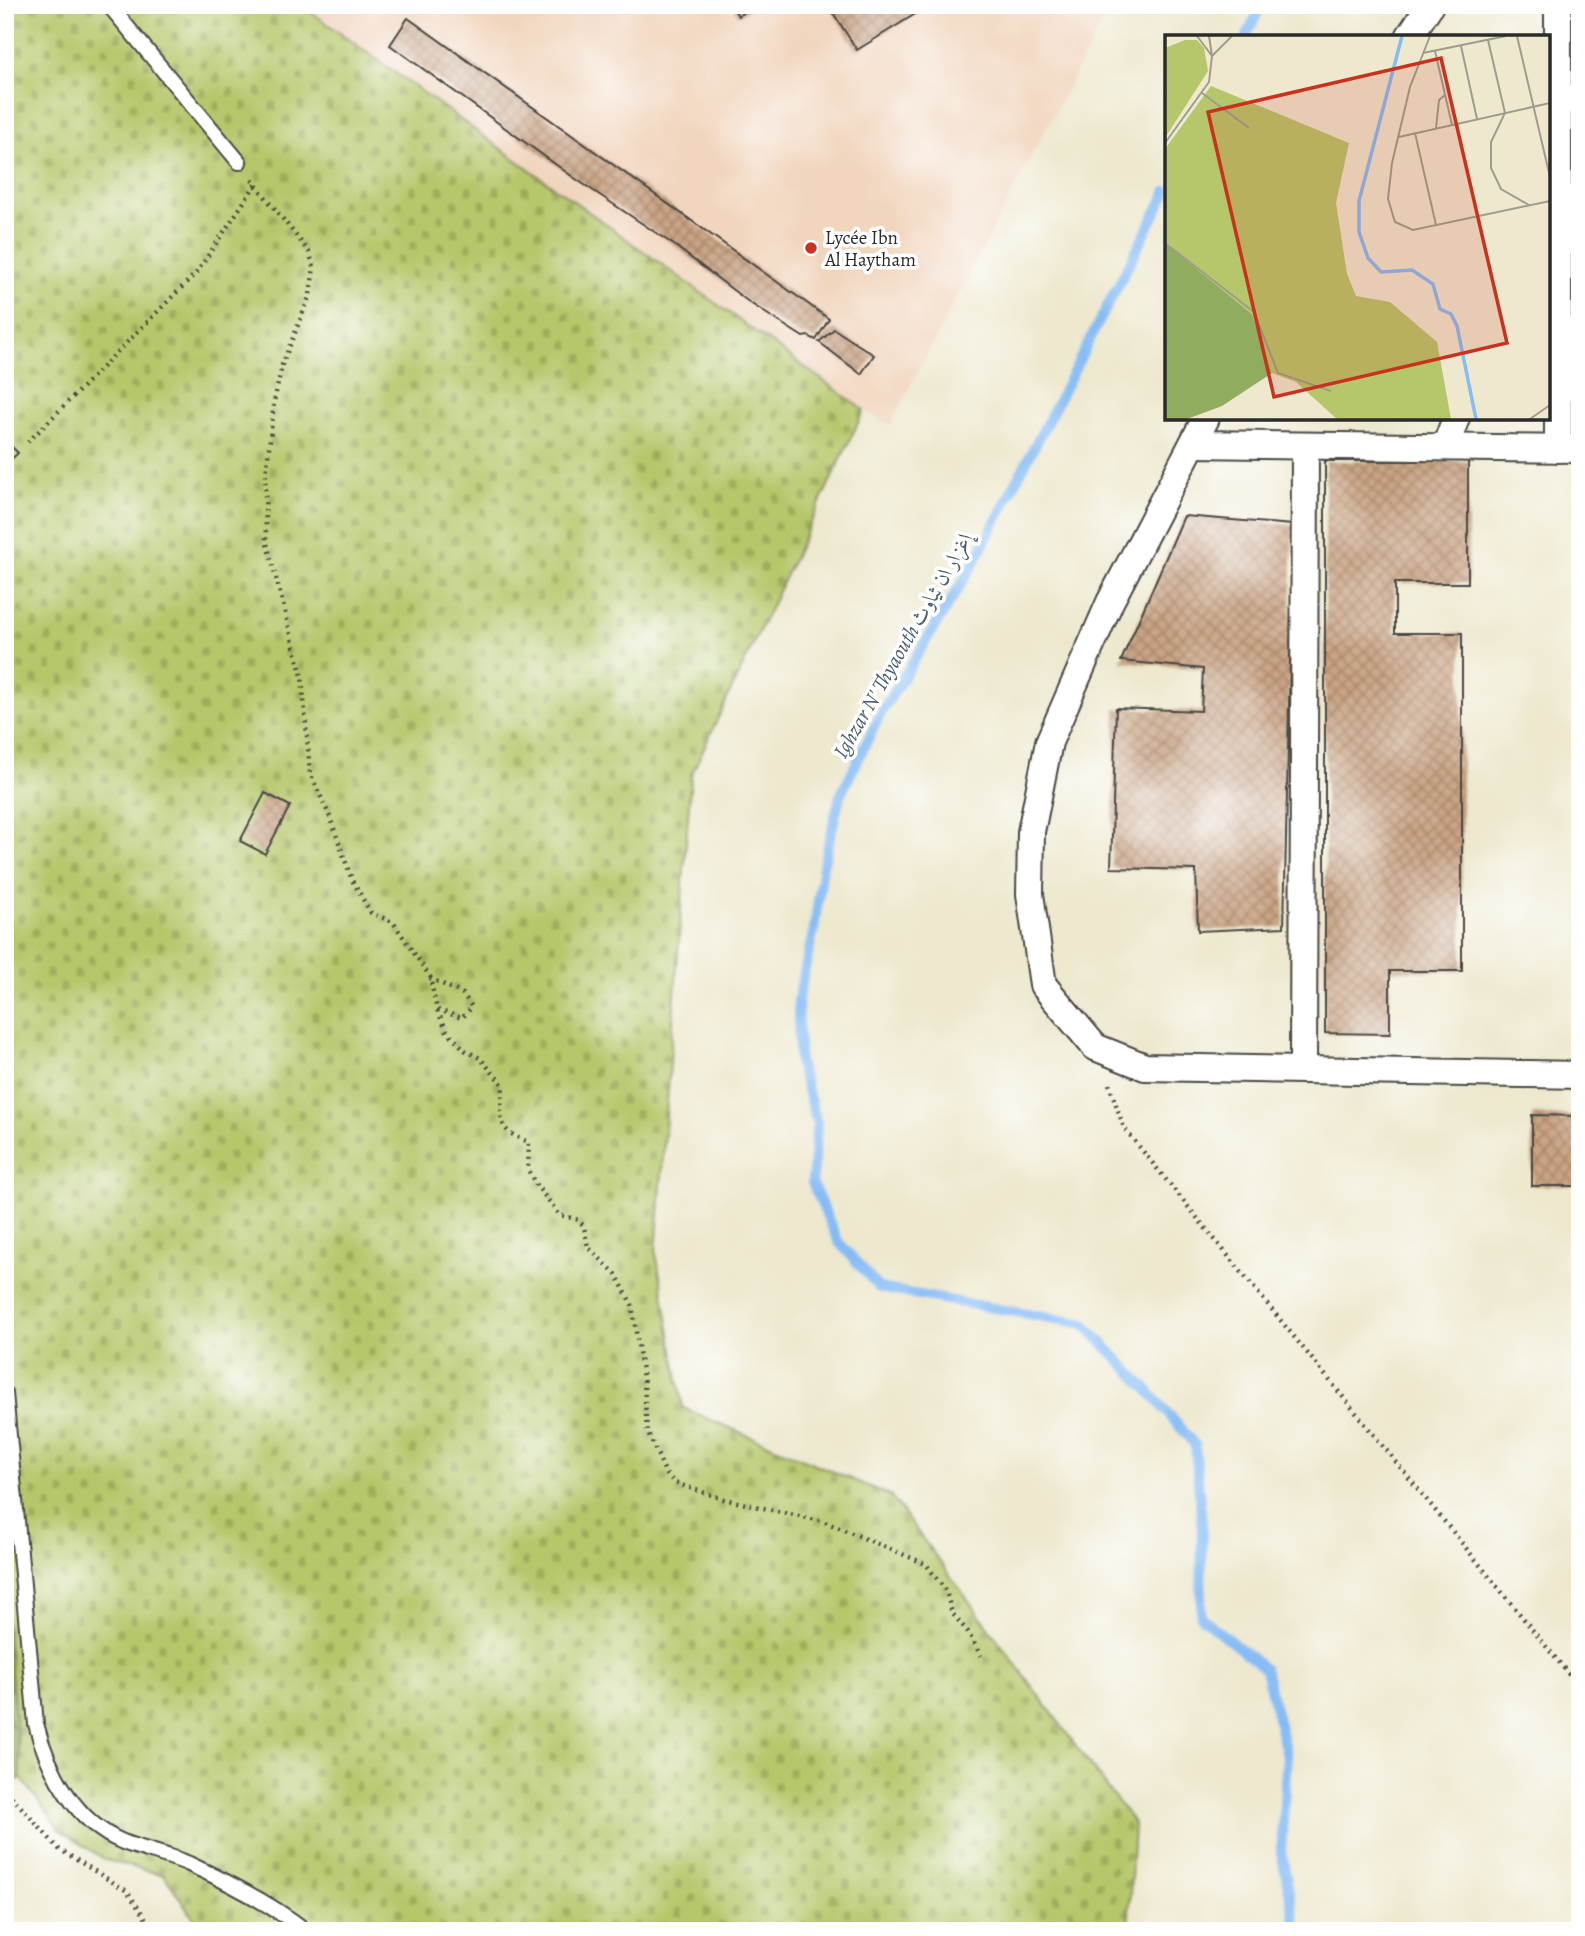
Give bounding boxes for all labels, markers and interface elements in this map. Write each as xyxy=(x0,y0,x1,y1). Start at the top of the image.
inset map xyxy=(1165,35,1550,420)
place label: Lycée Ibn Al Haytham xyxy=(824,225,916,273)
marker: Lycée Ibn Al Haytham xyxy=(803,240,819,256)
water label: Ighzar N' Thyaouth إغزار ان ثياوث xyxy=(827,525,981,764)

